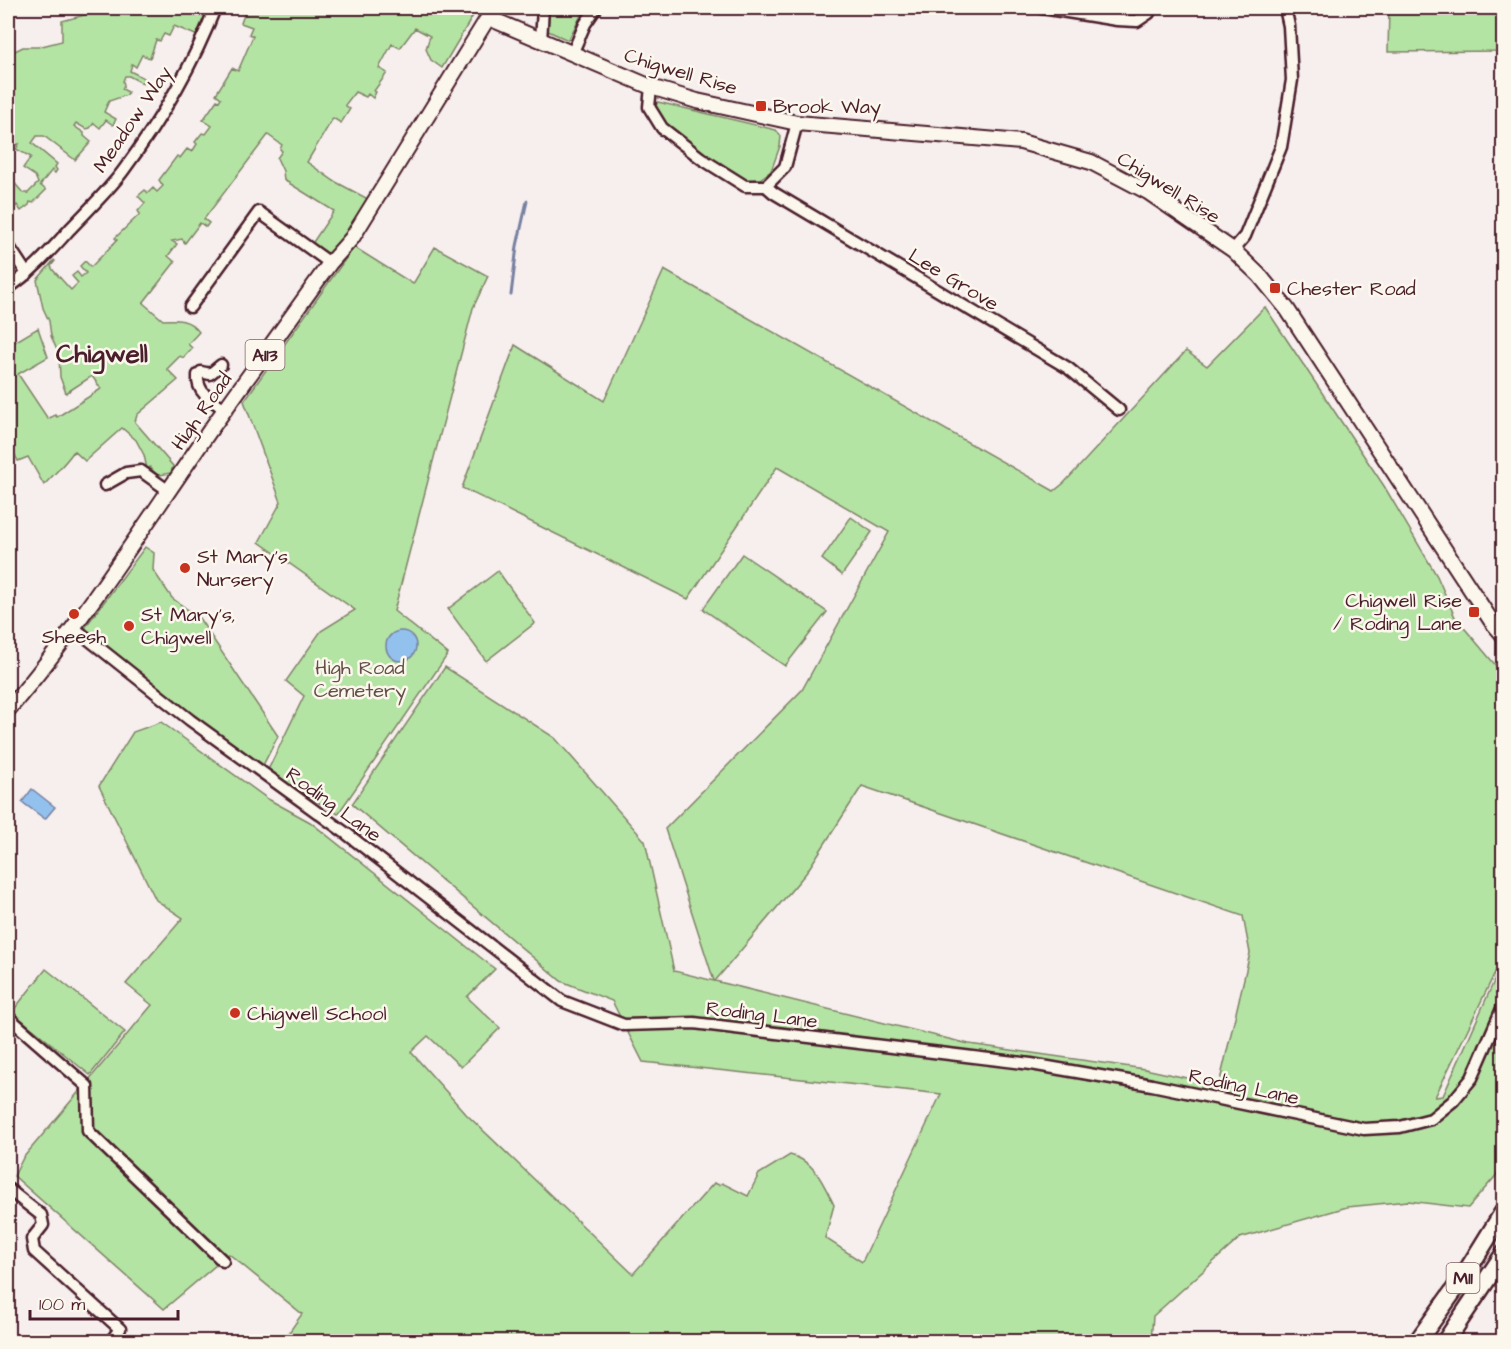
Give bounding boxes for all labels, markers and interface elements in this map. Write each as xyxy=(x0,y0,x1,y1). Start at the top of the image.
street label: Chigwell Rise xyxy=(620,41,741,103)
street label: Meadow Way xyxy=(87,61,180,179)
place label: Brook Way xyxy=(773,93,881,122)
marker: Brook Way xyxy=(754,99,768,113)
street label: Chigwell Rise xyxy=(1111,145,1226,232)
street label: Lee Grove xyxy=(903,242,1004,318)
place label: Chester Road xyxy=(1287,275,1416,303)
marker: Chester Road xyxy=(1268,281,1282,295)
district label: Chigwell xyxy=(56,336,148,375)
road number: A113 xyxy=(246,340,284,370)
street label: High Road xyxy=(165,367,240,457)
place label: St Mary's Nursery xyxy=(197,543,288,595)
marker: St Mary's Nursery xyxy=(178,561,192,575)
place label: Chigwell Rise / Roding Lane xyxy=(1333,587,1462,639)
place label: St Mary's, Chigwell xyxy=(141,601,236,653)
marker: Chigwell Rise / Roding Lane xyxy=(1467,605,1481,619)
marker: Sheesh xyxy=(67,607,81,621)
marker: St Mary's, Chigwell xyxy=(122,619,136,633)
place label: Sheesh xyxy=(42,623,106,651)
park label: High Road Cemetery xyxy=(314,654,406,706)
street label: Roding Lane xyxy=(279,761,387,850)
street label: Roding Lane xyxy=(704,994,819,1037)
place label: Chigwell School xyxy=(247,1000,387,1029)
marker: Chigwell School xyxy=(228,1006,242,1020)
street label: Roding Lane xyxy=(1186,1062,1302,1113)
road number: M11 xyxy=(1446,1263,1480,1293)
scale bar xyxy=(30,1283,178,1321)
text: 100 m xyxy=(39,1292,85,1317)

